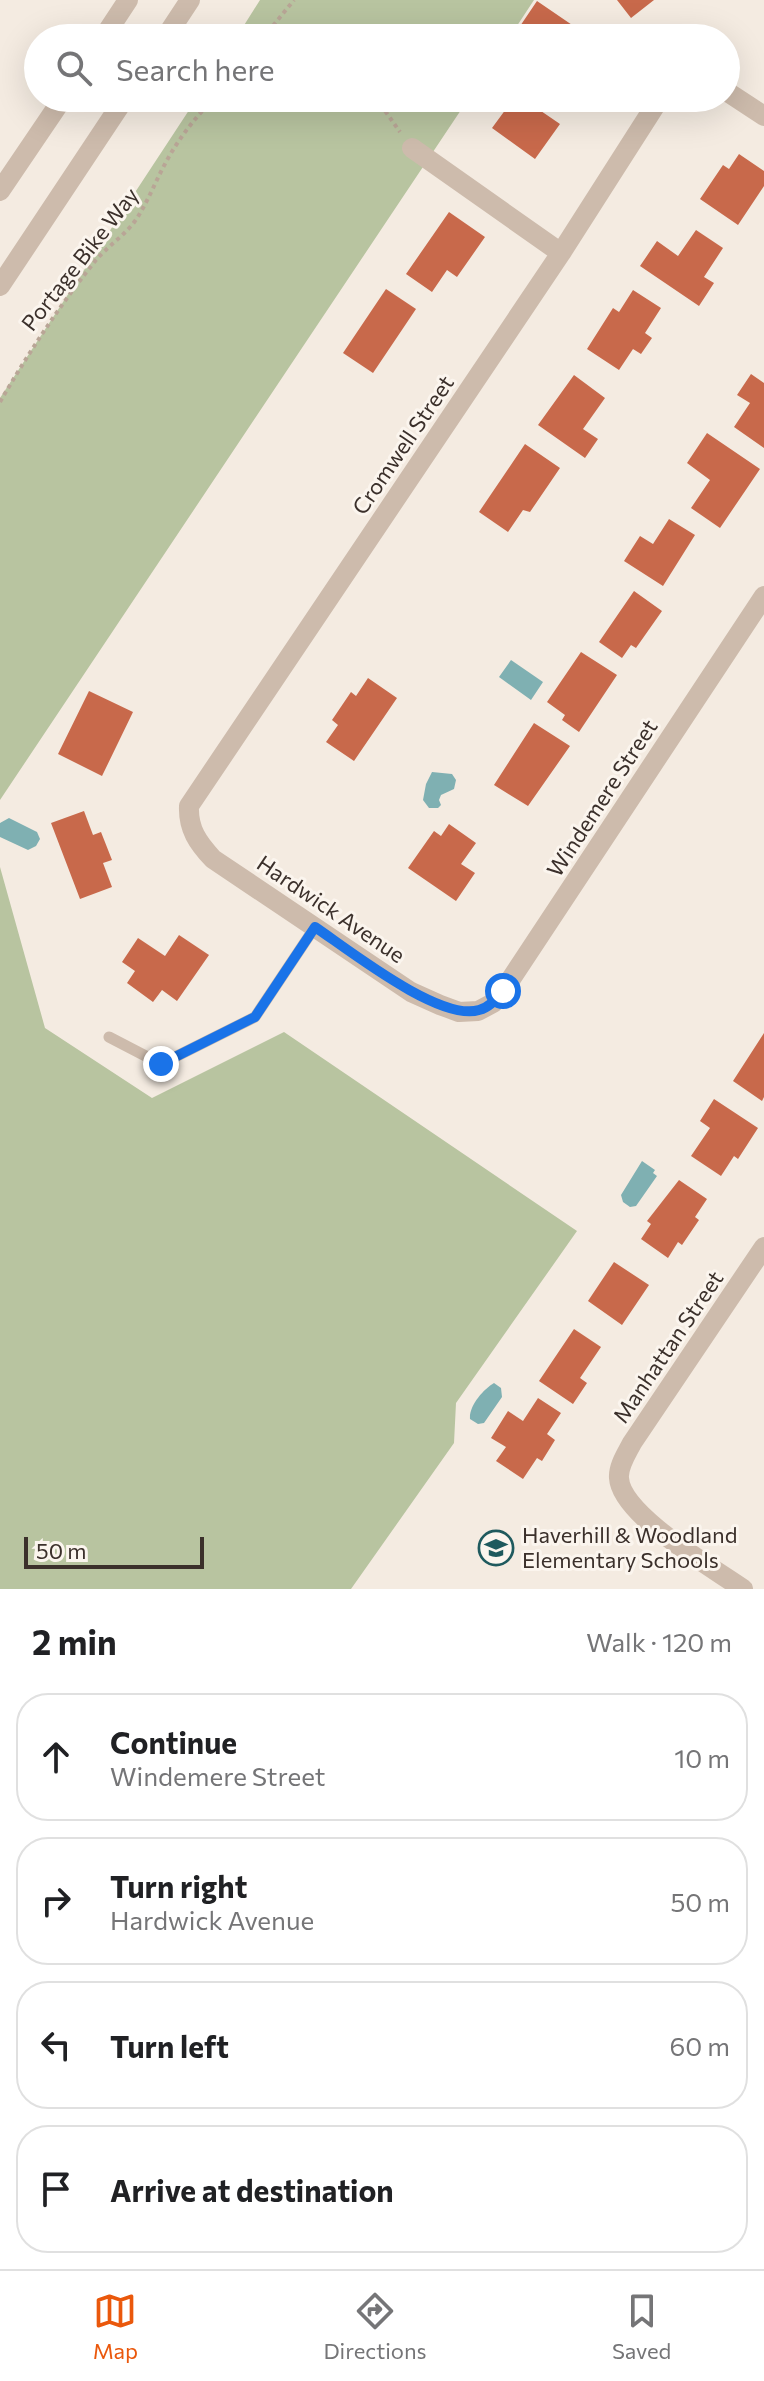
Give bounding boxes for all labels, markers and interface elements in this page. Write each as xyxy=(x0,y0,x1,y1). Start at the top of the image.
search box xyxy=(24,24,740,112)
icon: search xyxy=(52,46,96,90)
text: Search here xyxy=(116,50,275,87)
street label: Portage Bike Way xyxy=(15,182,144,336)
street label: Cromwell Street xyxy=(346,370,459,519)
street label: Windemere Street xyxy=(541,714,663,881)
street label: Hardwick Avenue xyxy=(252,849,410,968)
route start xyxy=(485,973,521,1009)
route end xyxy=(143,1046,179,1082)
street label: Manhattan Street xyxy=(607,1266,728,1428)
place label: Haverhill & Woodland Elementary Schools xyxy=(522,1521,737,1573)
school or university icon: Haverhill & Woodland Elementary Schools xyxy=(477,1529,515,1567)
scale bar xyxy=(24,1533,204,1569)
text: 50 m xyxy=(36,1537,86,1564)
text: 2 min xyxy=(32,1620,117,1662)
text: Walk · 120 m xyxy=(586,1626,732,1657)
text: Continue xyxy=(110,1723,237,1760)
icon: ahead xyxy=(34,1735,78,1779)
text: 10 m xyxy=(674,1742,730,1773)
text: Windemere Street xyxy=(110,1760,325,1791)
text: Turn right xyxy=(110,1867,247,1904)
icon: right xyxy=(34,1879,78,1923)
text: 50 m xyxy=(670,1886,730,1917)
text: Hardwick Avenue xyxy=(110,1904,314,1935)
icon: left xyxy=(34,2023,78,2067)
text: Turn left xyxy=(110,2027,229,2064)
text: 60 m xyxy=(670,2030,730,2061)
icon: arrive xyxy=(34,2167,78,2211)
text: Arrive at destination xyxy=(110,2171,394,2208)
tab: Map xyxy=(93,2289,138,2364)
tab: Directions xyxy=(323,2289,427,2364)
tab: Saved xyxy=(612,2289,671,2364)

